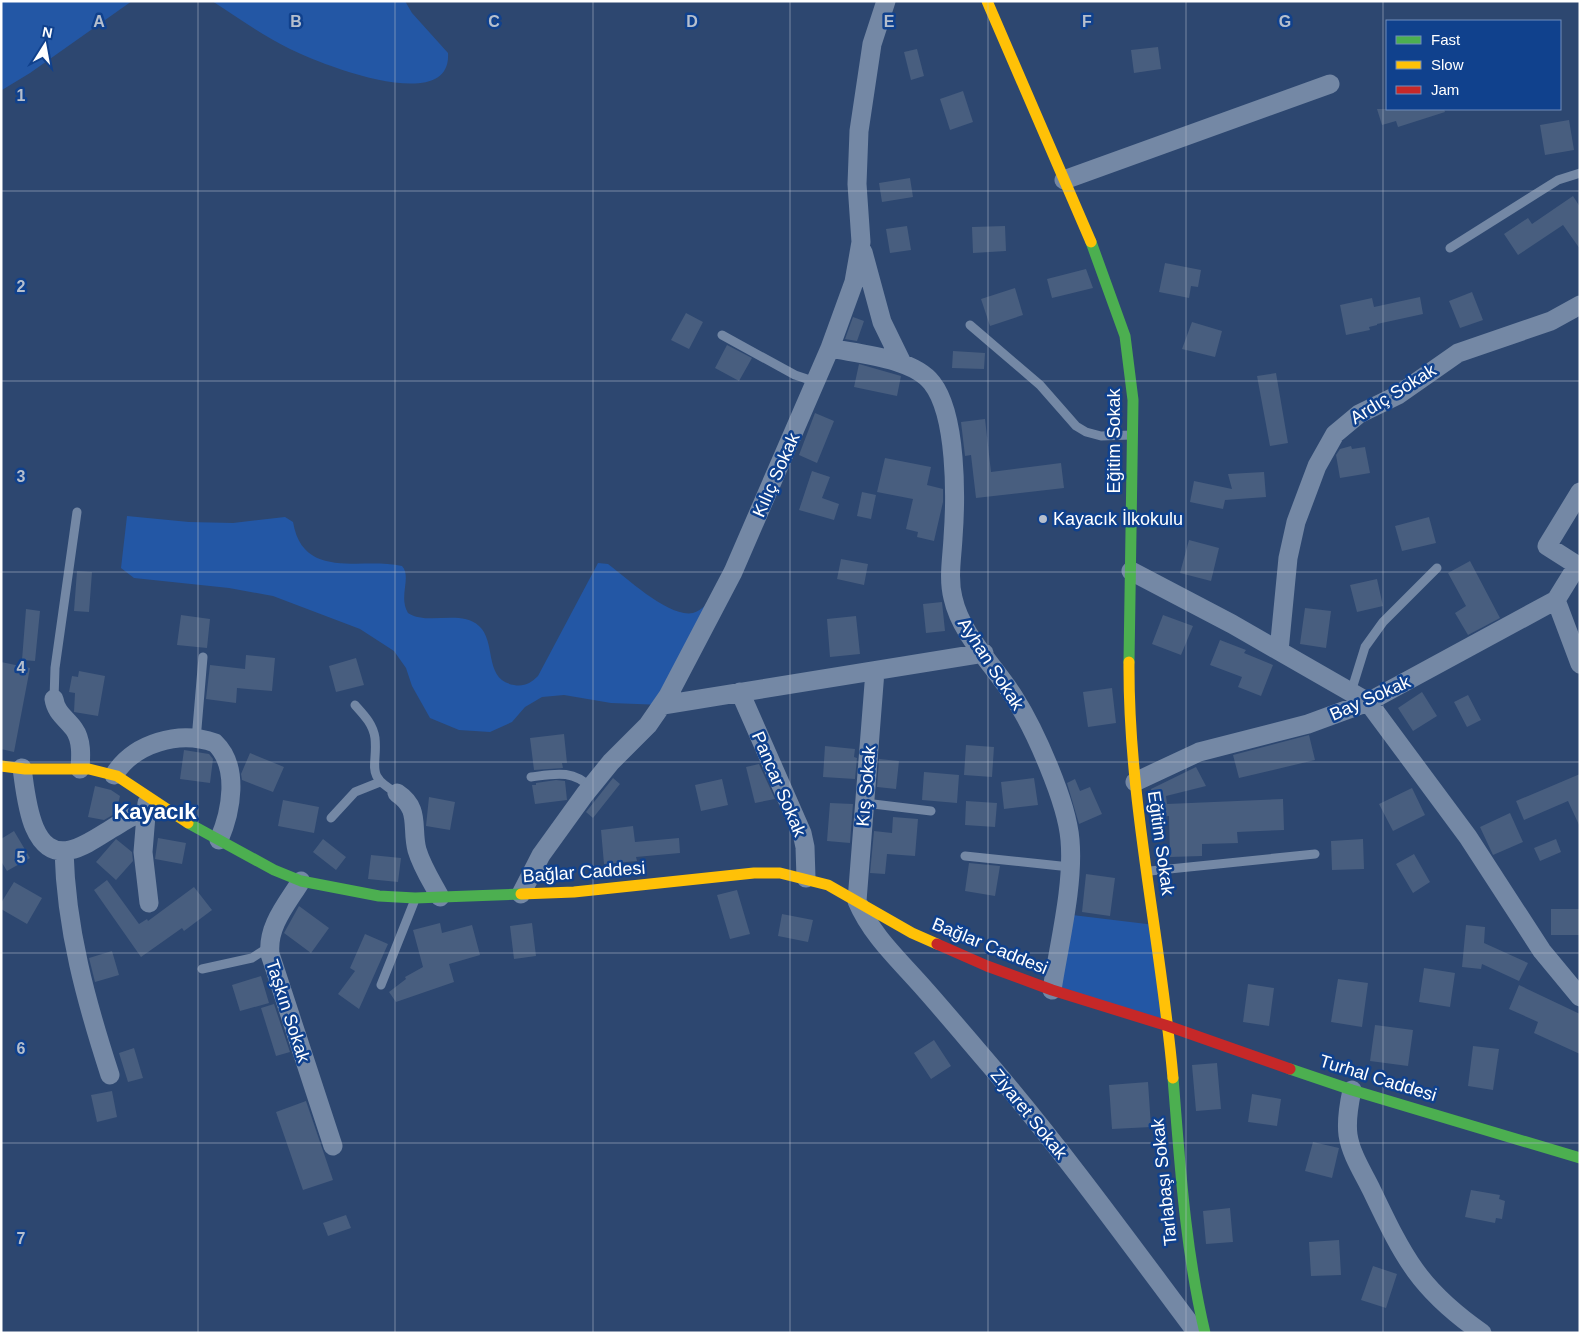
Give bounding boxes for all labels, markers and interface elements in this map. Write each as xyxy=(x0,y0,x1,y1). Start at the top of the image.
text: A xyxy=(93,13,105,30)
text: B xyxy=(290,13,302,30)
text: C xyxy=(488,13,500,30)
text: D xyxy=(686,13,698,30)
text: E xyxy=(884,13,895,30)
text: F xyxy=(1082,13,1092,30)
text: G xyxy=(1279,13,1291,30)
north arrow xyxy=(20,20,70,70)
legend xyxy=(1386,20,1561,110)
text: N xyxy=(41,23,54,41)
text: Fast xyxy=(1431,31,1461,48)
text: Slow xyxy=(1431,56,1464,73)
text: Jam xyxy=(1431,81,1459,98)
text: 1 xyxy=(17,87,26,104)
text: 2 xyxy=(17,278,26,295)
street label: Ardıç Sokak xyxy=(1347,359,1440,428)
street label: Eğitim Sokak xyxy=(1104,387,1124,494)
street label: Kılıç Sokak xyxy=(749,429,804,520)
text: 3 xyxy=(17,468,26,485)
place label: Kayacık İlkokulu xyxy=(1053,509,1183,529)
marker: Kayacık İlkokulu xyxy=(1037,513,1049,525)
street label: Ayhan Sokak xyxy=(954,614,1029,715)
text: 4 xyxy=(17,659,26,676)
street label: Bay Sokak xyxy=(1327,671,1414,725)
street label: Pancar Sokak xyxy=(748,729,810,840)
street label: Kış Sokak xyxy=(853,744,880,827)
street label: Eğitim Sokak xyxy=(1144,790,1178,897)
district label: Kayacık xyxy=(113,799,197,824)
text: 5 xyxy=(17,849,26,866)
street label: Bağlar Caddesi xyxy=(522,858,646,886)
street label: Bağlar Caddesi xyxy=(929,914,1051,978)
street label: Taşkın Sokak xyxy=(262,957,314,1066)
text: 6 xyxy=(17,1040,26,1057)
street label: Turhal Caddesi xyxy=(1317,1051,1439,1105)
street label: Ziyaret Sokak xyxy=(987,1065,1072,1164)
street label: Tarlabaşı Sokak xyxy=(1147,1116,1181,1247)
text: 7 xyxy=(17,1230,26,1247)

